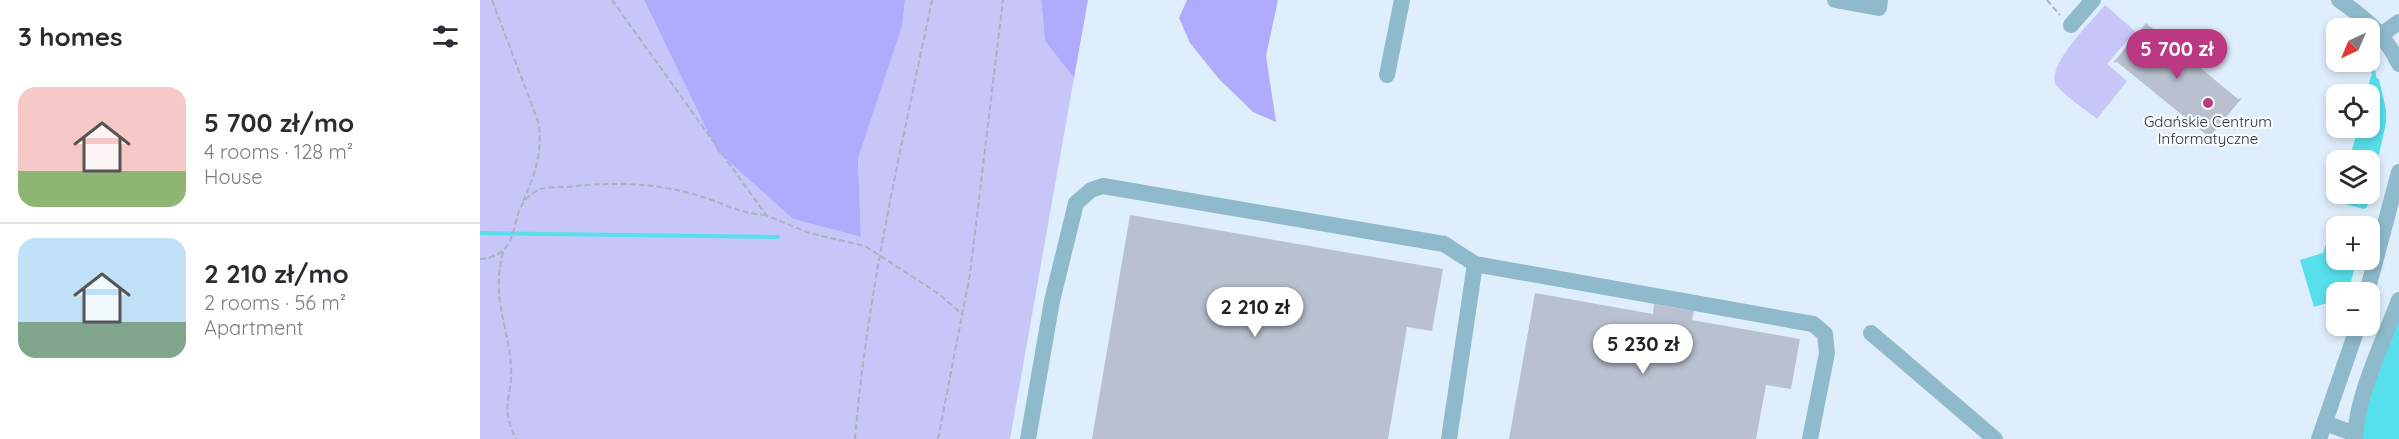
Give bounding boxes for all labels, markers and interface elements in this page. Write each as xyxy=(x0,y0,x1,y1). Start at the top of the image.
north arrow xyxy=(2326,18,2380,72)
map controls xyxy=(2326,18,2380,336)
text: 3 homes xyxy=(18,20,123,53)
icon: filters xyxy=(429,20,462,53)
pin: 5 700 zł xyxy=(2115,29,2239,80)
text: 5 700 zł xyxy=(2140,36,2214,61)
button: locate xyxy=(2326,84,2380,138)
marker: Gdańskie Centrum Informatyczne xyxy=(2201,96,2215,110)
text: 5 700 zł/mo xyxy=(204,106,354,139)
icon: home xyxy=(66,111,138,183)
place label: Gdańskie Centrum Informatyczne xyxy=(2144,112,2272,148)
text: 4 rooms · 128 m² xyxy=(204,139,353,164)
button: layers xyxy=(2326,150,2380,204)
text: House xyxy=(204,164,263,189)
button: + xyxy=(2326,216,2380,270)
text: 2 210 zł/mo xyxy=(204,257,349,290)
icon: home xyxy=(66,262,138,334)
button: − xyxy=(2326,282,2380,336)
pin: 2 210 zł xyxy=(1193,287,1317,338)
text: 2 rooms · 56 m² xyxy=(204,290,346,315)
text: 2 210 zł xyxy=(1220,294,1290,319)
text: Apartment xyxy=(204,315,304,340)
pin: 5 230 zł xyxy=(1581,324,1705,375)
text: 5 230 zł xyxy=(1607,331,1679,356)

